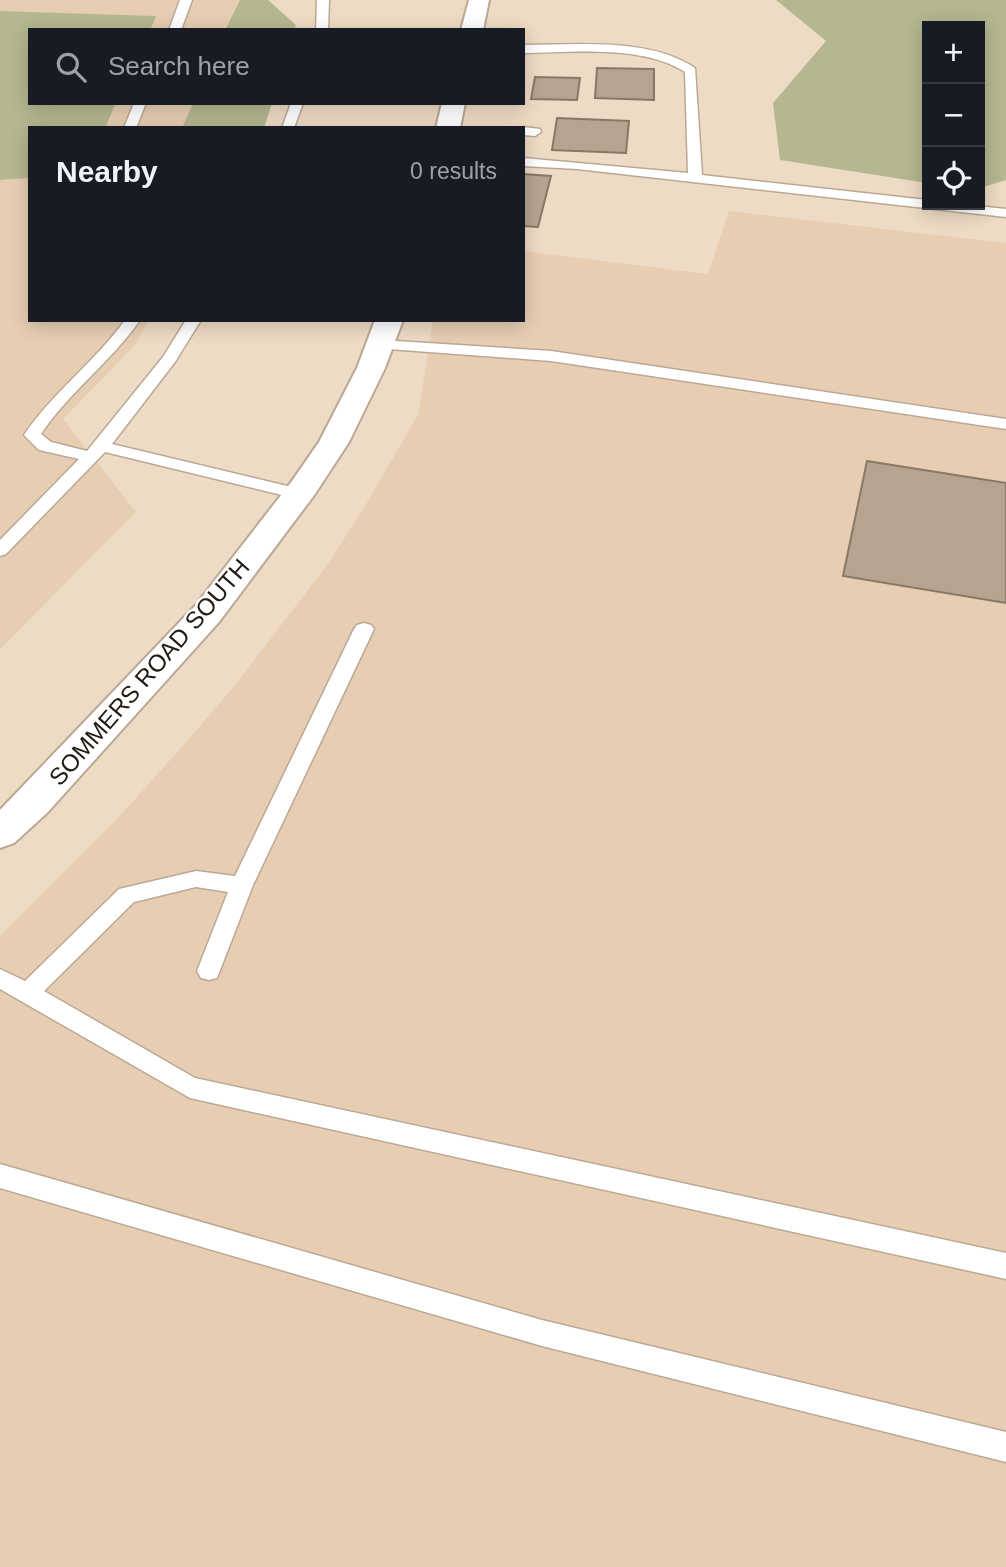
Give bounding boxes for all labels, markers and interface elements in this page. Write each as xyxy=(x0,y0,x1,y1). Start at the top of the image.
map controls xyxy=(922,21,985,210)
button: + xyxy=(922,21,985,84)
search box xyxy=(28,28,525,105)
icon: search xyxy=(52,48,90,86)
text: Search here xyxy=(108,51,250,81)
button: − xyxy=(922,84,985,147)
button: locate xyxy=(922,147,985,210)
text: Nearby xyxy=(56,155,158,188)
text: 0 results xyxy=(410,158,497,184)
street label: SOMMERS ROAD SOUTH xyxy=(43,553,255,791)

